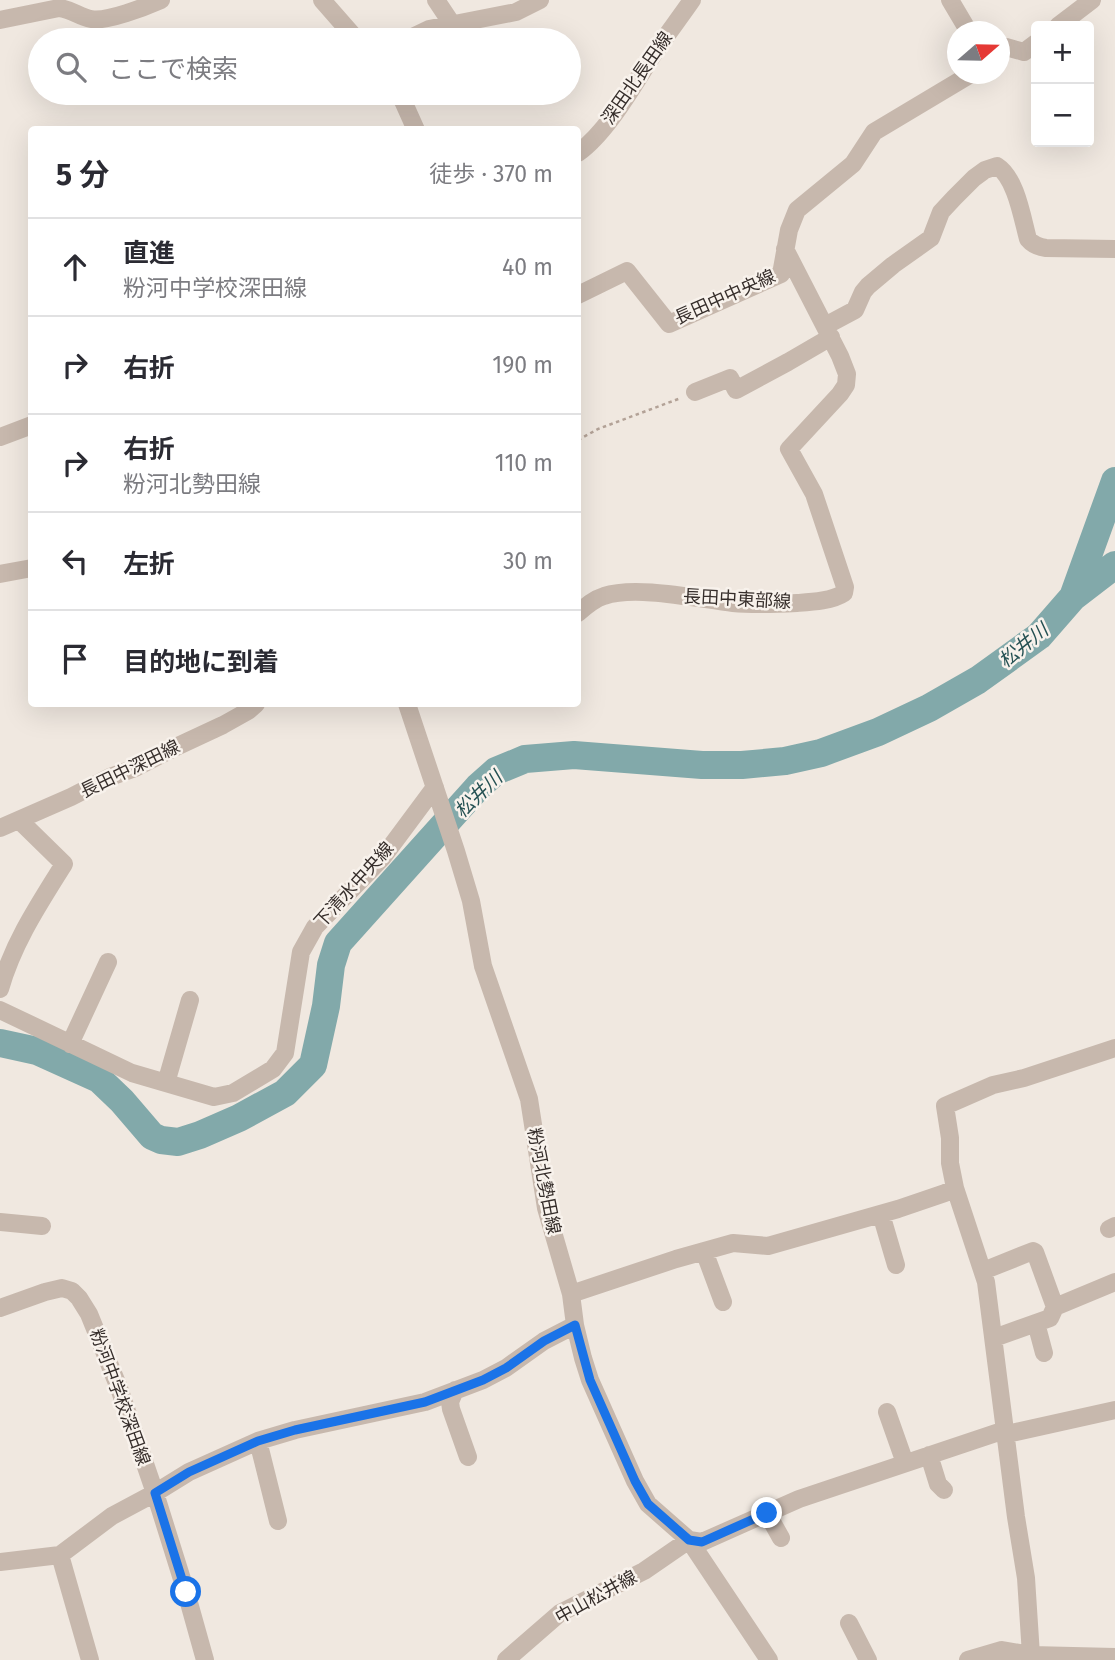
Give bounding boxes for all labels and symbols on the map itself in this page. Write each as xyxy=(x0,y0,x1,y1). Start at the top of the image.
north arrow xyxy=(947,21,1010,84)
street label: 深田北長田線 xyxy=(597,27,677,129)
street label: 長田中中央線 xyxy=(671,265,779,329)
street label: 長田中東部線 xyxy=(682,585,792,613)
water label: 松井川 xyxy=(994,617,1054,672)
street label: 長田中深田線 xyxy=(77,735,183,803)
water label: 松井川 xyxy=(450,765,508,822)
street label: 下清水中央線 xyxy=(310,838,398,932)
street label: 粉河北勢田線 xyxy=(523,1126,565,1236)
street label: 粉河中学校深田線 xyxy=(85,1326,155,1468)
route end xyxy=(751,1497,782,1528)
street label: 中山松井線 xyxy=(551,1566,641,1628)
route start xyxy=(170,1576,201,1607)

